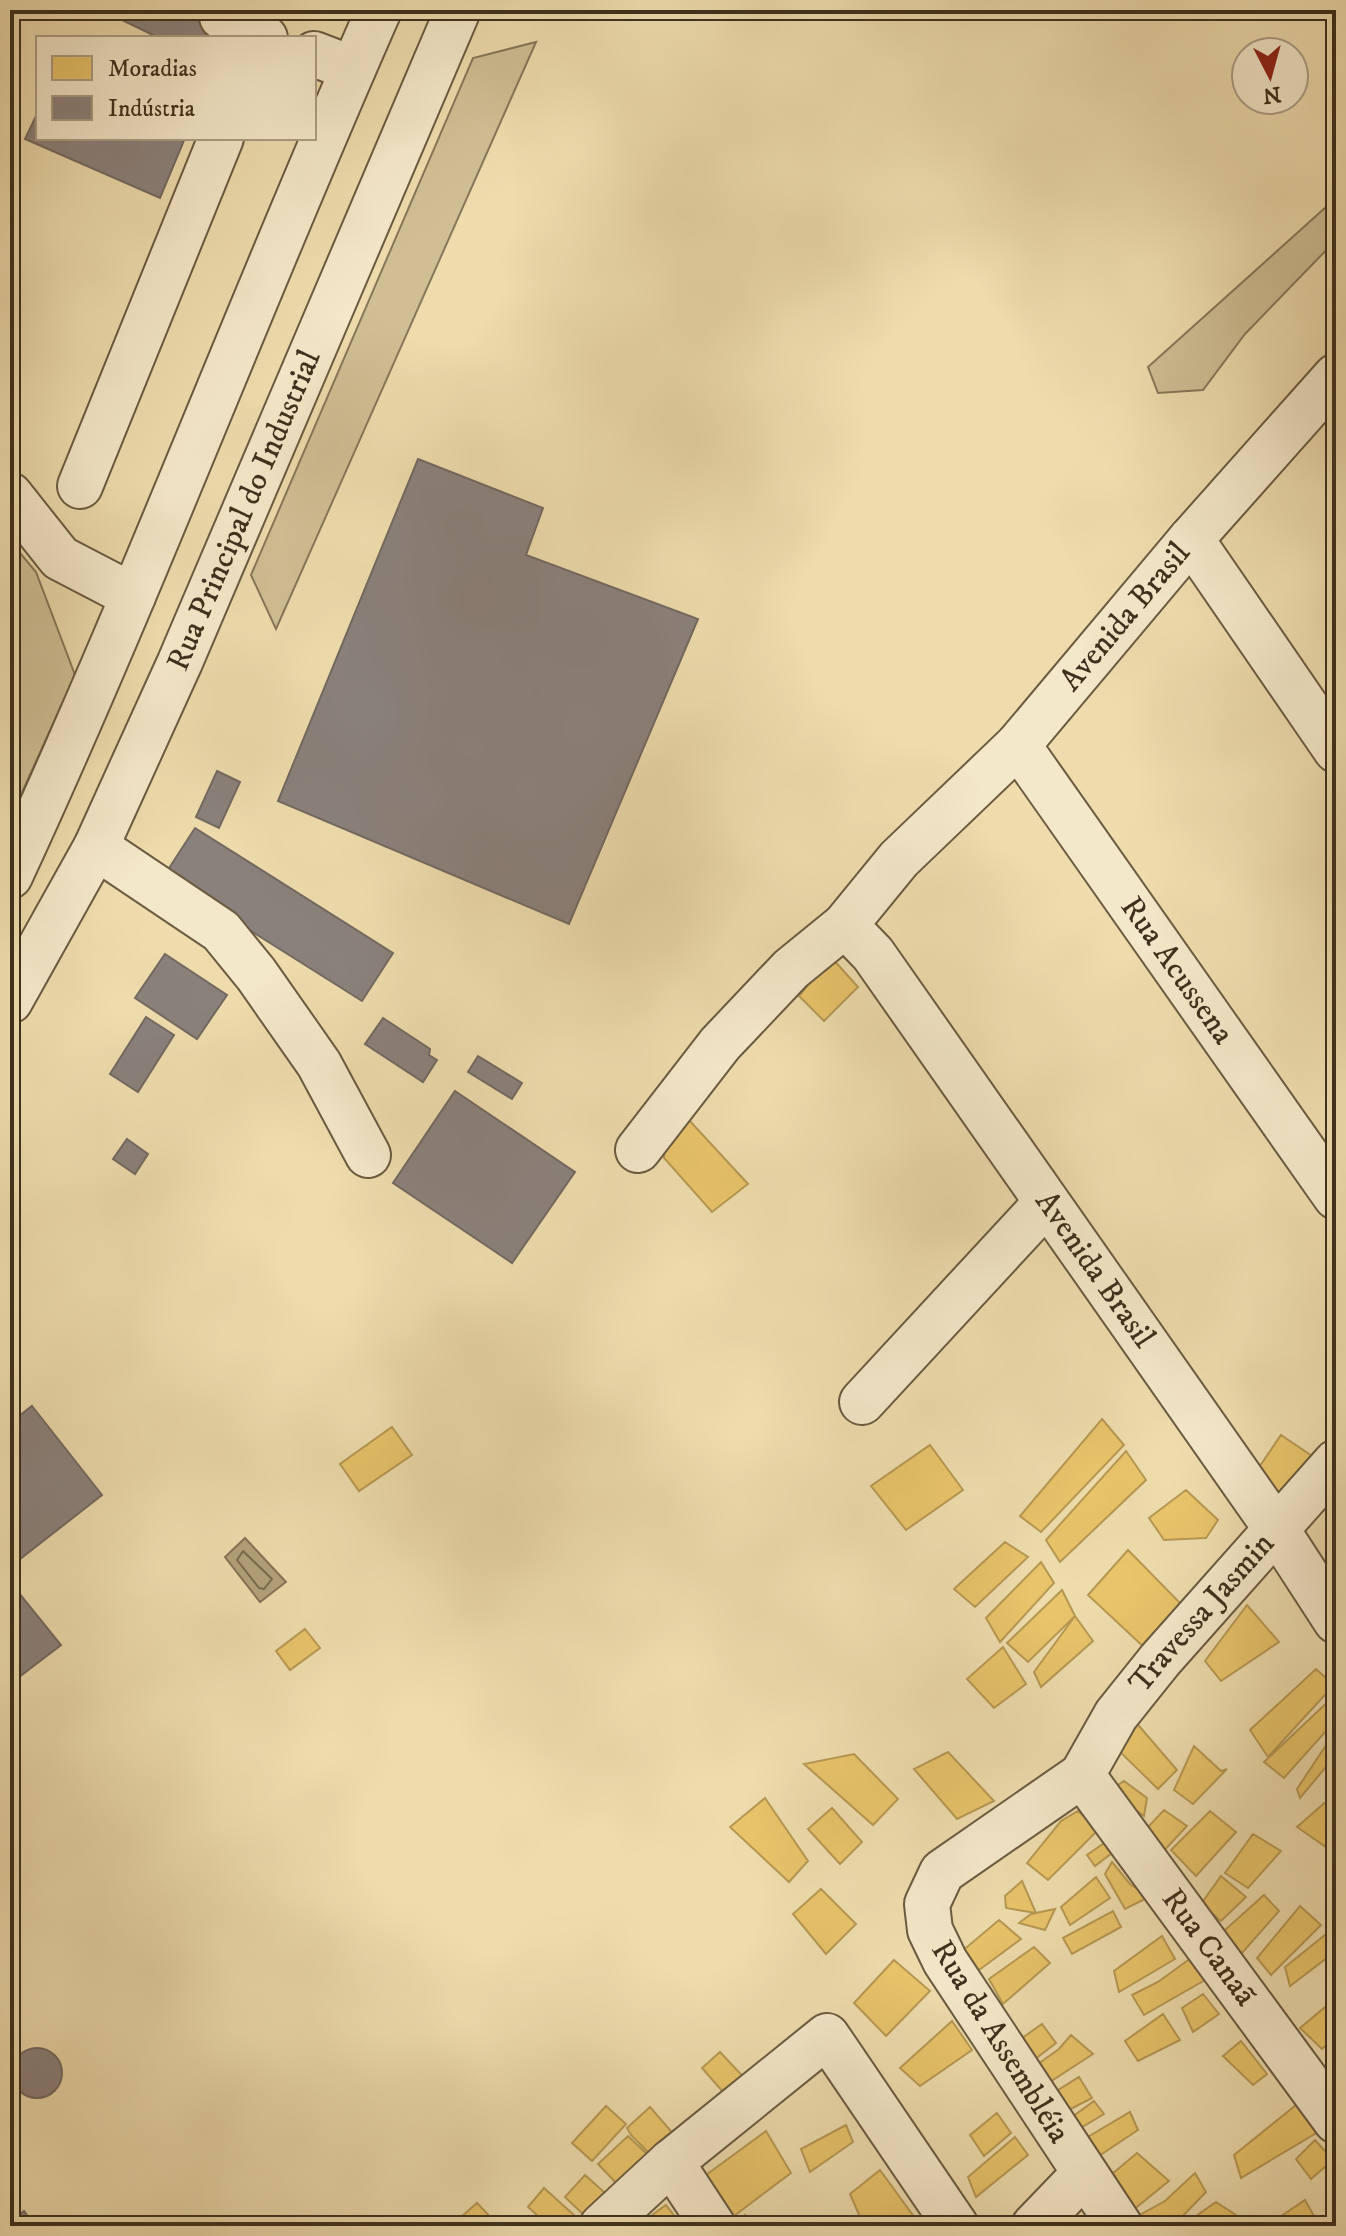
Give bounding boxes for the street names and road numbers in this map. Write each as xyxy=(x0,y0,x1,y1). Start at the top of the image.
street label: Rua Principal do Industrial xyxy=(159,344,331,677)
street label: Avenida Brasil xyxy=(1051,534,1200,700)
street label: Rua Acussena xyxy=(1111,889,1243,1053)
street label: Avenida Brasil xyxy=(1026,1184,1163,1356)
street label: Travessa Jasmin xyxy=(1121,1525,1284,1702)
street label: Rua Canaã xyxy=(1152,1881,1265,2014)
street label: Rua da Assembléia xyxy=(922,1933,1079,2151)

